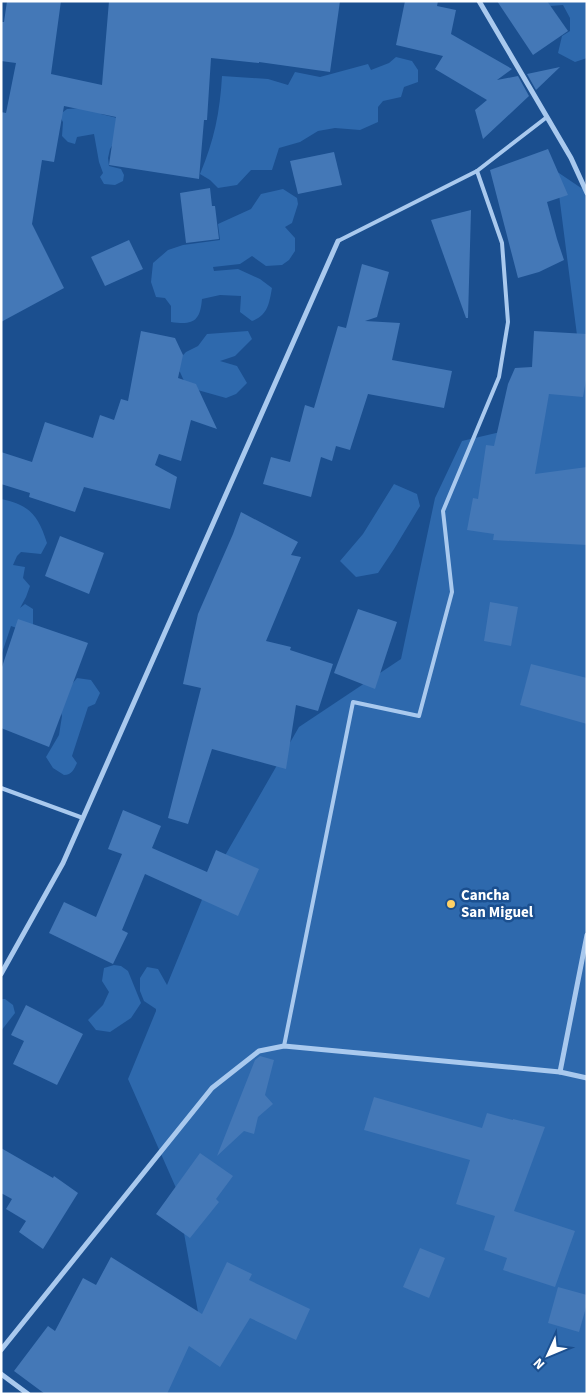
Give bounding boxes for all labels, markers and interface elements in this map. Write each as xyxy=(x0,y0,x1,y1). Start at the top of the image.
place label: Cancha San Miguel xyxy=(461,885,534,923)
marker: Cancha San Miguel xyxy=(445,898,457,910)
north arrow xyxy=(523,1330,573,1380)
text: N xyxy=(529,1353,550,1374)

